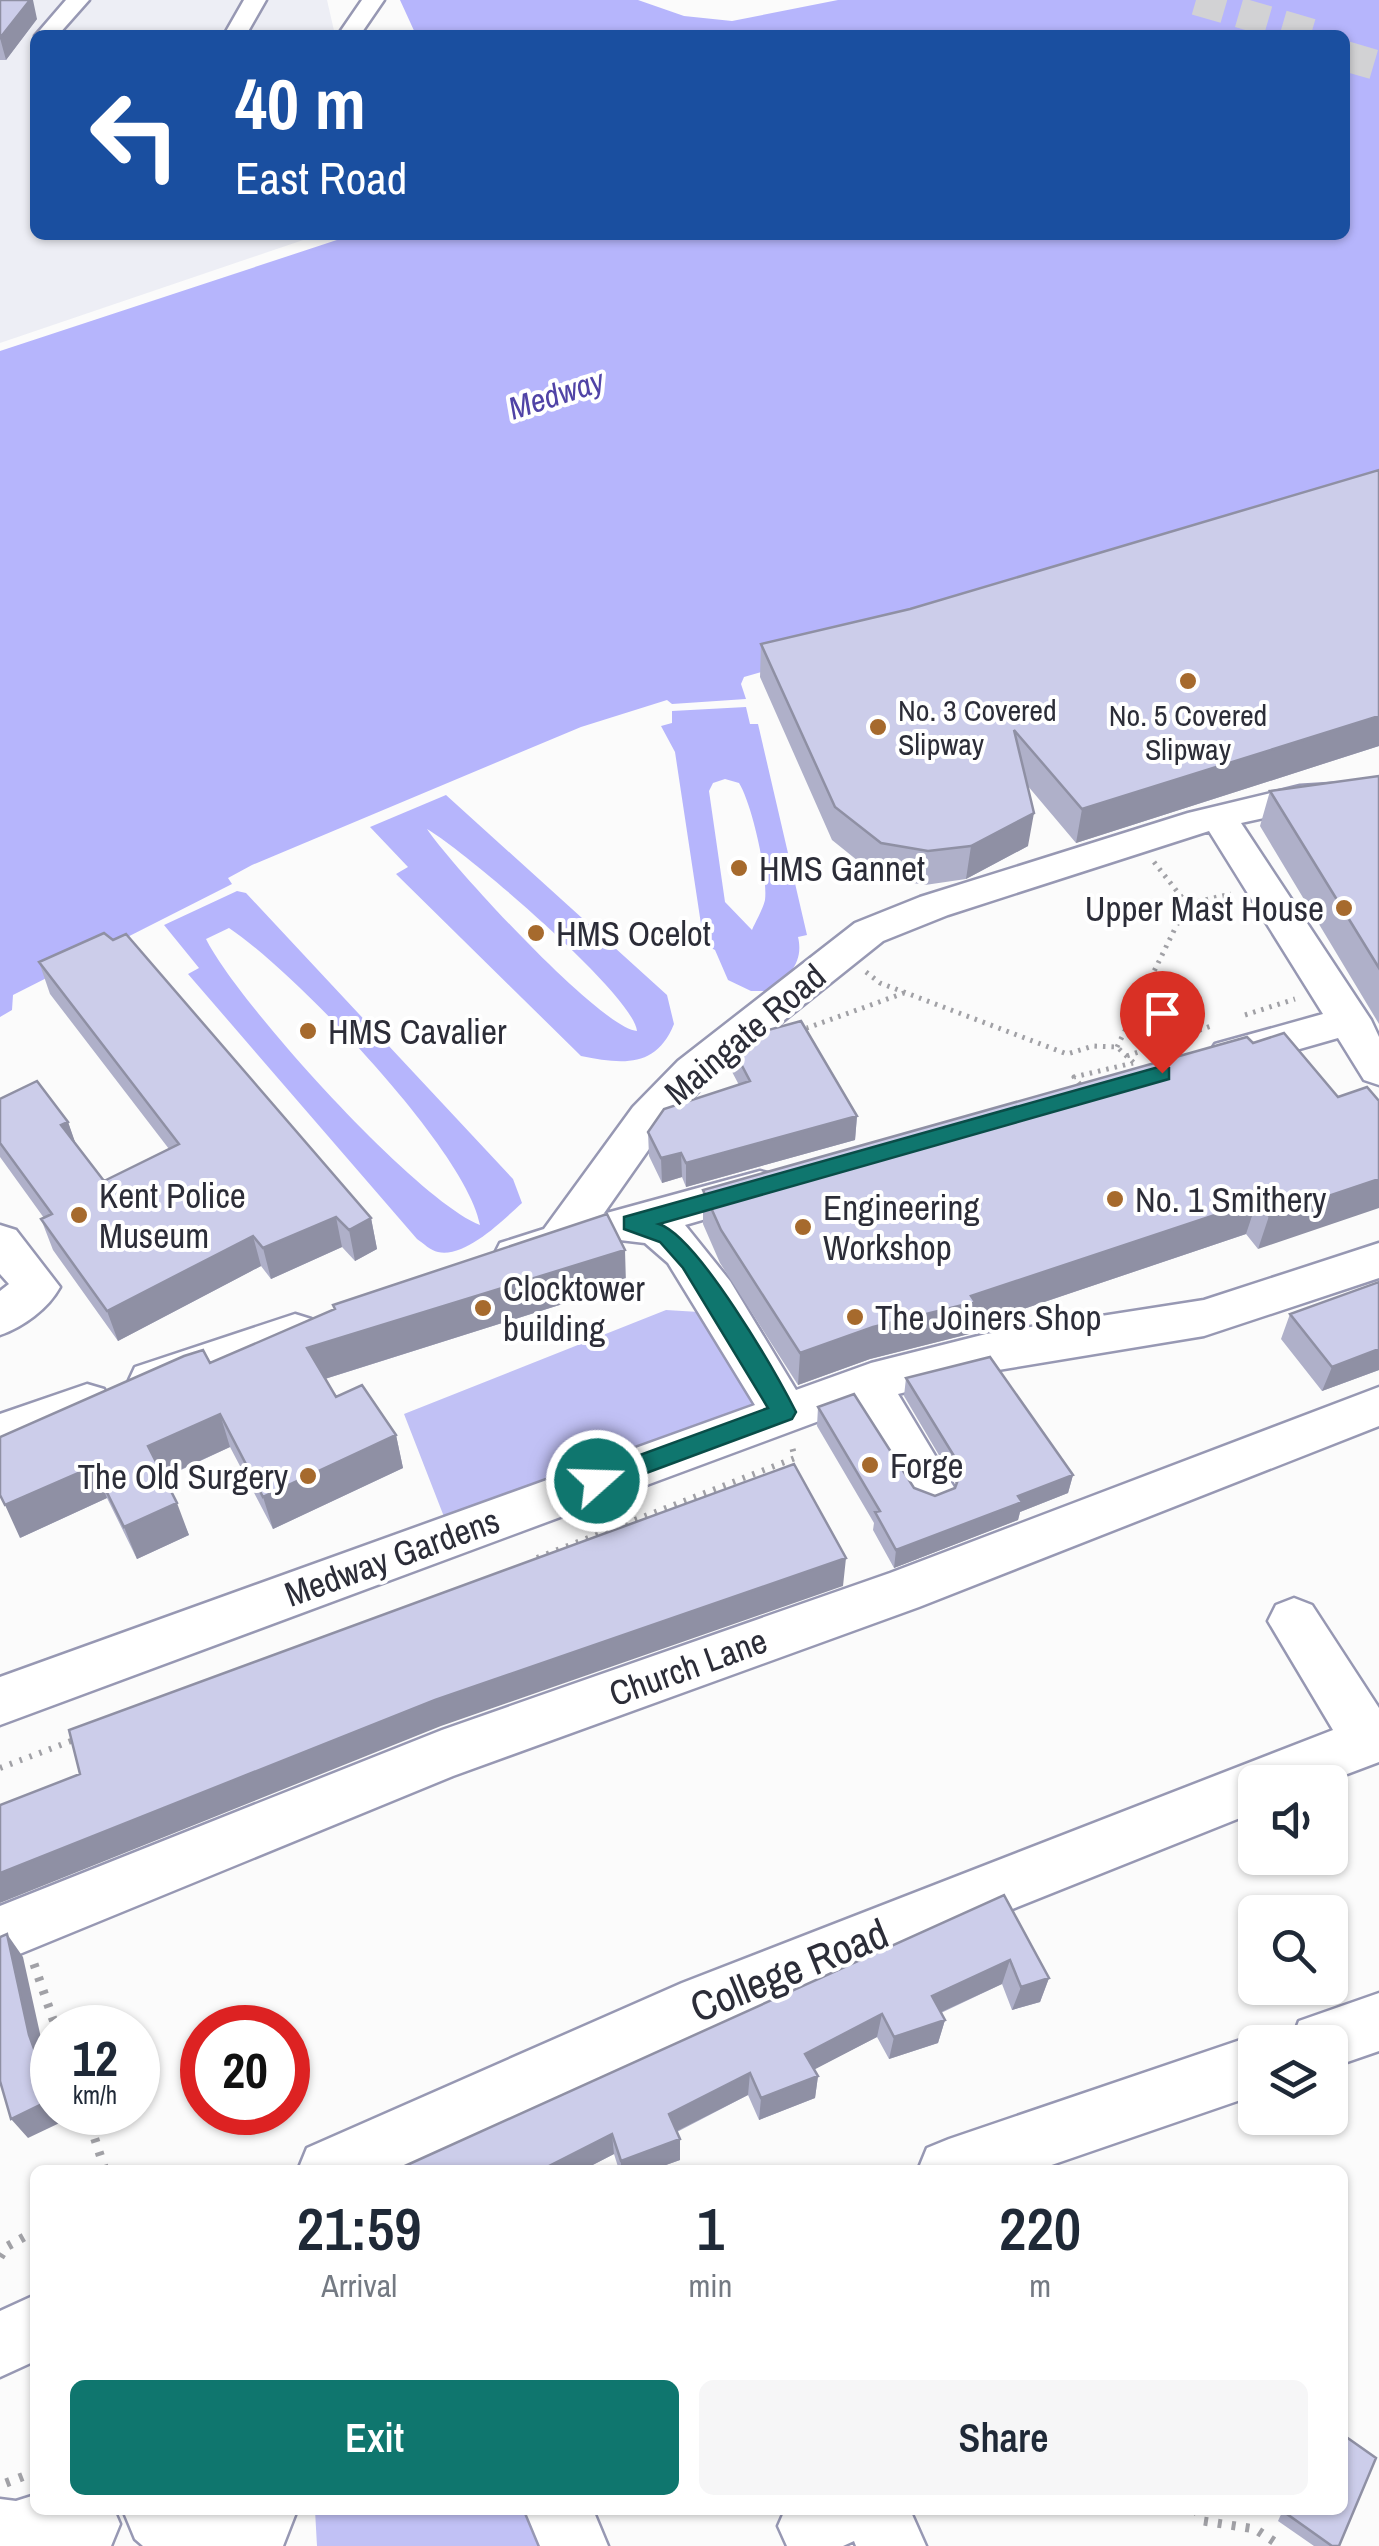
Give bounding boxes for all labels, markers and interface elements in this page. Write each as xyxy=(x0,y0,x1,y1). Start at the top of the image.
text: 40 m xyxy=(235,57,366,151)
icon: left xyxy=(70,70,200,200)
text: East Road xyxy=(235,147,407,208)
water label: Medway xyxy=(503,358,611,430)
marker: No. 5 Covered Slipway xyxy=(1177,670,1199,692)
place label: No. 3 Covered Slipway xyxy=(898,690,1057,764)
place label: No. 5 Covered Slipway xyxy=(1109,695,1267,769)
marker: No. 3 Covered Slipway xyxy=(867,716,889,738)
place label: HMS Gannet xyxy=(759,845,925,892)
marker: HMS Gannet xyxy=(728,857,750,879)
place label: Upper Mast House xyxy=(1085,885,1324,932)
marker: Upper Mast House xyxy=(1333,897,1355,919)
place label: HMS Ocelot xyxy=(556,910,711,957)
marker: HMS Ocelot xyxy=(525,922,547,944)
street label: Maingate Road xyxy=(655,953,835,1115)
pin xyxy=(1120,971,1205,1074)
icon: arrive xyxy=(1135,986,1190,1041)
place label: HMS Cavalier xyxy=(328,1008,507,1055)
marker: HMS Cavalier xyxy=(297,1020,319,1042)
place label: Kent Police Museum xyxy=(99,1172,246,1259)
place label: No. 1 Smithery xyxy=(1135,1176,1327,1223)
place label: Engineering Workshop xyxy=(823,1184,979,1271)
marker: No. 1 Smithery xyxy=(1104,1188,1126,1210)
marker: Kent Police Museum xyxy=(68,1204,90,1226)
marker: Engineering Workshop xyxy=(792,1216,814,1238)
place label: Clocktower building xyxy=(503,1265,645,1352)
place label: The Joiners Shop xyxy=(875,1294,1102,1341)
marker: Clocktower building xyxy=(472,1297,494,1319)
marker: The Joiners Shop xyxy=(844,1306,866,1328)
position arrow xyxy=(545,1429,649,1533)
place label: Forge xyxy=(890,1442,964,1489)
place label: The Old Surgery xyxy=(77,1453,289,1500)
marker: Forge xyxy=(859,1454,881,1476)
marker: The Old Surgery xyxy=(297,1465,319,1487)
street label: Medway Gardens xyxy=(278,1496,506,1618)
street label: Church Lane xyxy=(603,1617,773,1717)
map controls xyxy=(1238,1765,1348,2135)
button: sound xyxy=(1238,1765,1348,1875)
button: search xyxy=(1238,1895,1348,2005)
street label: College Road xyxy=(682,1905,896,2035)
speed limit sign: 20 xyxy=(180,2005,310,2135)
text: 12 xyxy=(72,2024,118,2092)
button: layers xyxy=(1238,2025,1348,2135)
text: km/h xyxy=(73,2078,117,2112)
text: 21:59 xyxy=(297,2188,422,2269)
text: 1 xyxy=(697,2188,724,2269)
text: 220 xyxy=(999,2188,1081,2269)
text: Arrival xyxy=(321,2264,397,2307)
text: min xyxy=(689,2264,732,2307)
text: m xyxy=(1029,2264,1051,2307)
button: Exit xyxy=(70,2380,679,2495)
button: Share xyxy=(699,2380,1308,2495)

